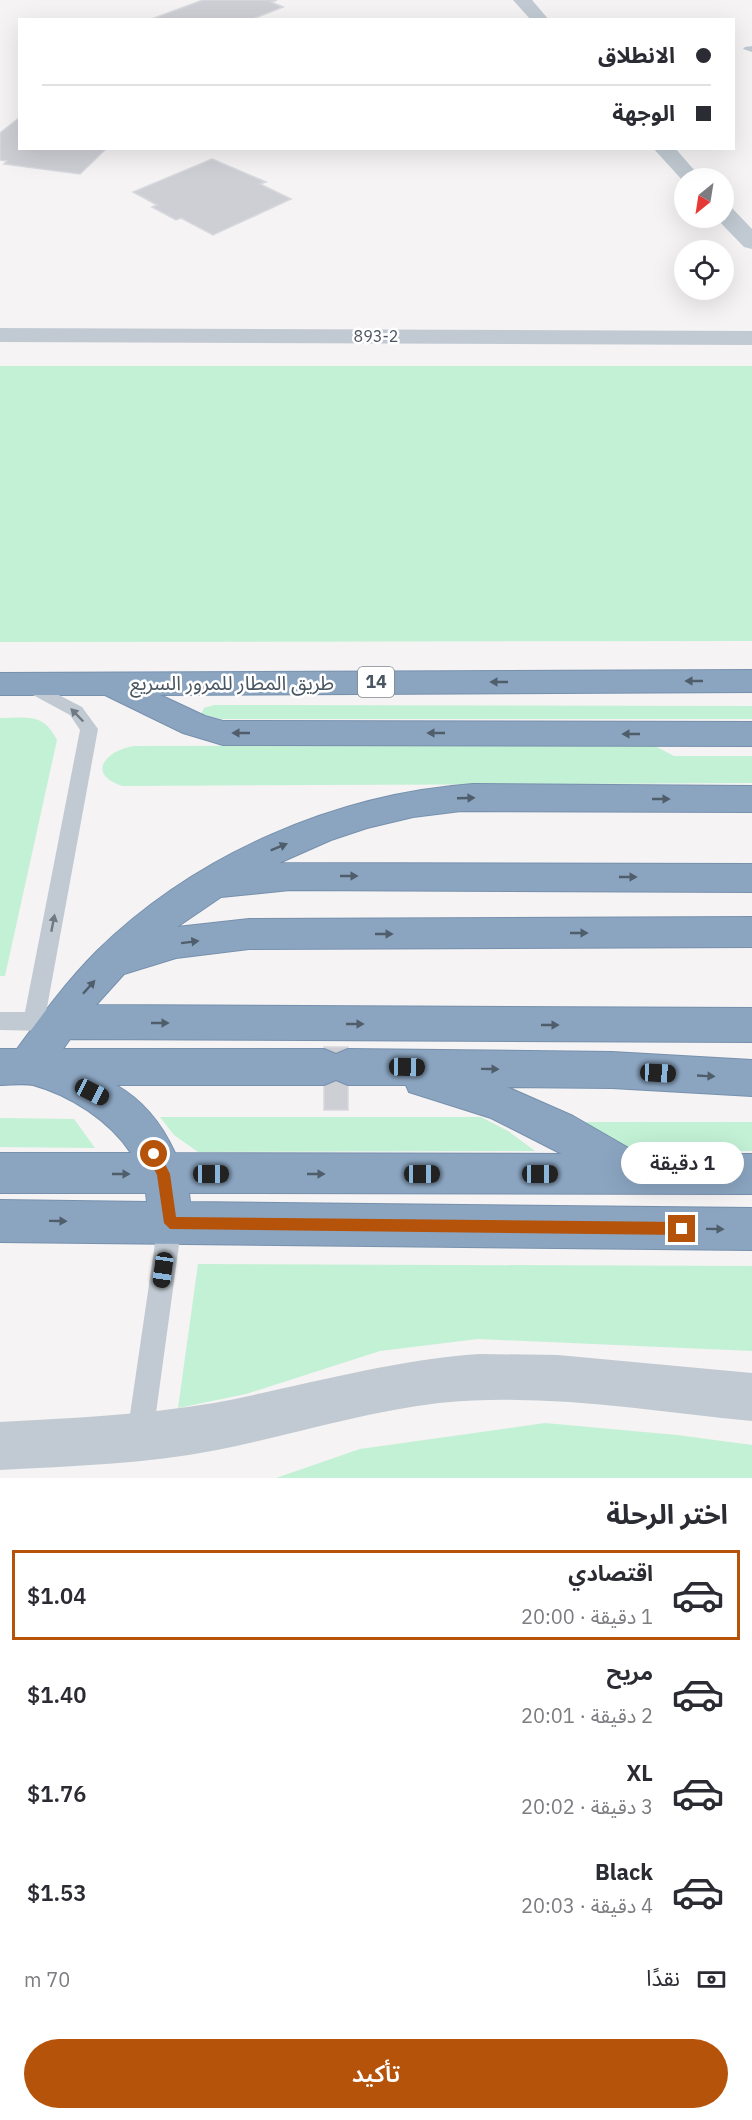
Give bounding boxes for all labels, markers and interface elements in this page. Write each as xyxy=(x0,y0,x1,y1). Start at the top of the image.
text: الانطلاق xyxy=(598,40,675,69)
text: الوجهة xyxy=(612,98,675,127)
north arrow xyxy=(674,168,734,228)
map controls xyxy=(674,168,734,300)
button: locate xyxy=(674,240,734,300)
street label: 893-2 xyxy=(354,326,398,346)
road number: 14 xyxy=(358,667,394,697)
street label: طريق المطار للمرور السريع xyxy=(130,669,334,698)
one-way arrow xyxy=(684,676,703,686)
one-way arrow xyxy=(489,677,508,687)
one-way arrow xyxy=(70,707,84,722)
one-way arrow xyxy=(231,728,250,738)
one-way arrow xyxy=(426,728,445,738)
one-way arrow xyxy=(621,729,640,739)
one-way arrow xyxy=(457,794,476,803)
one-way arrow xyxy=(652,794,671,804)
one-way arrow xyxy=(270,842,288,852)
one-way arrow xyxy=(339,871,358,881)
one-way arrow xyxy=(618,872,637,882)
one-way arrow xyxy=(49,913,58,932)
one-way arrow xyxy=(570,928,589,938)
one-way arrow xyxy=(375,929,394,939)
one-way arrow xyxy=(180,937,199,946)
one-way arrow xyxy=(82,980,95,995)
one-way arrow xyxy=(150,1018,169,1028)
one-way arrow xyxy=(345,1019,364,1029)
one-way arrow xyxy=(540,1020,559,1029)
car xyxy=(389,1058,425,1076)
car xyxy=(640,1063,676,1083)
one-way arrow xyxy=(481,1064,500,1073)
one-way arrow xyxy=(697,1071,716,1080)
car xyxy=(72,1076,112,1108)
route start xyxy=(140,1140,167,1167)
callout: 1 دقيقة xyxy=(620,1142,744,1184)
text: 1 دقيقة xyxy=(650,1149,715,1176)
car xyxy=(193,1165,229,1183)
car xyxy=(404,1165,440,1183)
car xyxy=(522,1165,558,1183)
one-way arrow xyxy=(112,1169,131,1179)
one-way arrow xyxy=(307,1169,326,1179)
route end xyxy=(668,1215,695,1242)
one-way arrow xyxy=(49,1217,68,1226)
one-way arrow xyxy=(706,1224,725,1234)
car xyxy=(152,1251,174,1289)
text: اختر الرحلة xyxy=(606,1496,728,1531)
text: اقتصادي xyxy=(568,1558,653,1587)
icon: car xyxy=(671,1568,725,1622)
text: $1.04 xyxy=(27,1581,86,1610)
text: 1 دقيقة · 20:00 xyxy=(521,1603,653,1630)
text: مريح xyxy=(607,1657,653,1686)
icon: car xyxy=(671,1667,725,1721)
text: $1.40 xyxy=(27,1680,86,1709)
text: 2 دقيقة · 20:01 xyxy=(521,1702,653,1729)
text: XL xyxy=(627,1758,653,1787)
icon: car xyxy=(671,1766,725,1820)
text: $1.76 xyxy=(27,1779,86,1808)
text: 3 دقيقة · 20:02 xyxy=(521,1793,653,1820)
text: Black xyxy=(595,1857,653,1886)
icon: car xyxy=(671,1865,725,1919)
text: $1.53 xyxy=(27,1878,86,1907)
text: 4 دقيقة · 20:03 xyxy=(521,1892,653,1919)
text: نقدًا xyxy=(646,1963,680,1992)
icon: cash xyxy=(695,1963,728,1996)
text: 70 m xyxy=(24,1966,70,1993)
button: تأكيد xyxy=(24,2039,728,2108)

